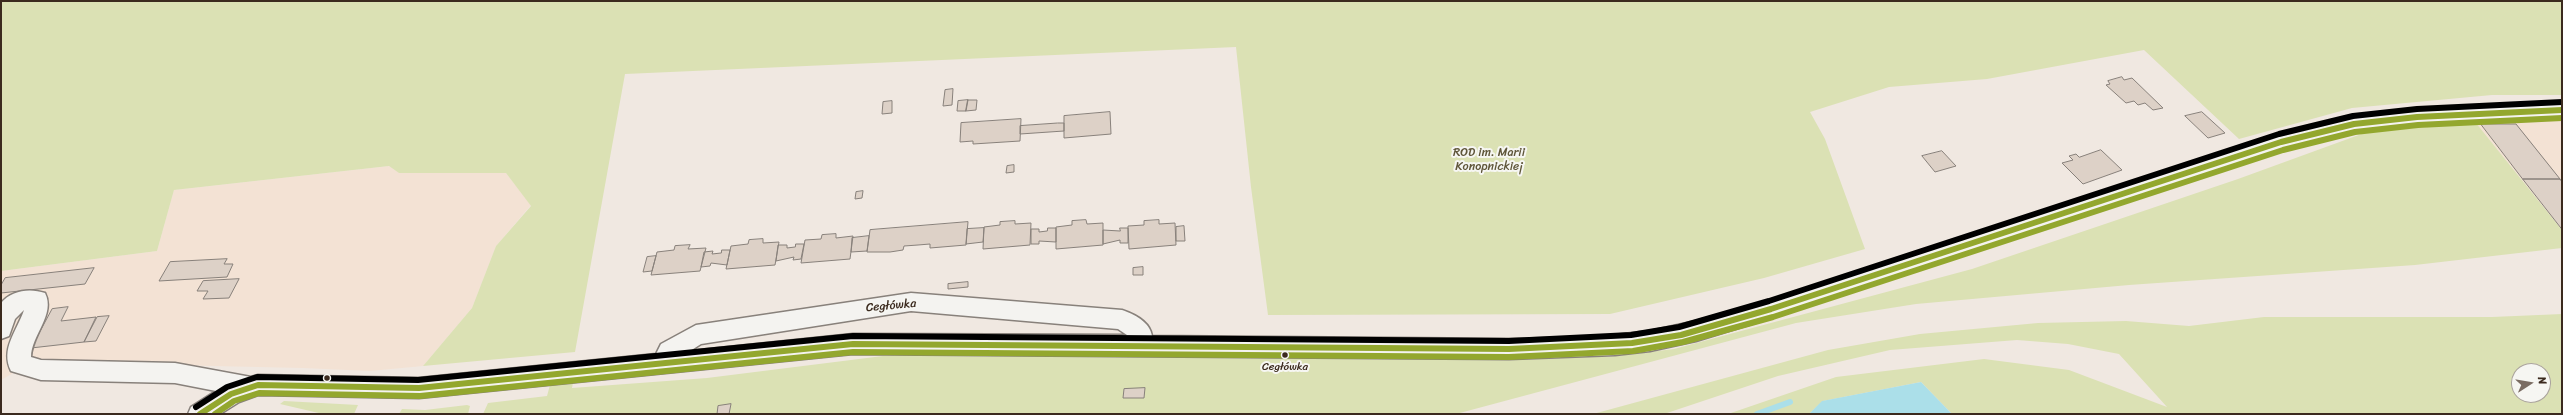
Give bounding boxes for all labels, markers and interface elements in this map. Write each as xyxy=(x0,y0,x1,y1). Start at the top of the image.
park label: ROD im. Marii Konopnickiej xyxy=(1453,146,1525,174)
street label: Cegłówka xyxy=(865,297,917,315)
marker: Cegłówka xyxy=(1280,350,1290,360)
place label: Cegłówka xyxy=(1262,360,1308,374)
north arrow xyxy=(2511,363,2551,403)
unlabelled marker xyxy=(322,373,332,383)
text: N xyxy=(2532,375,2552,386)

